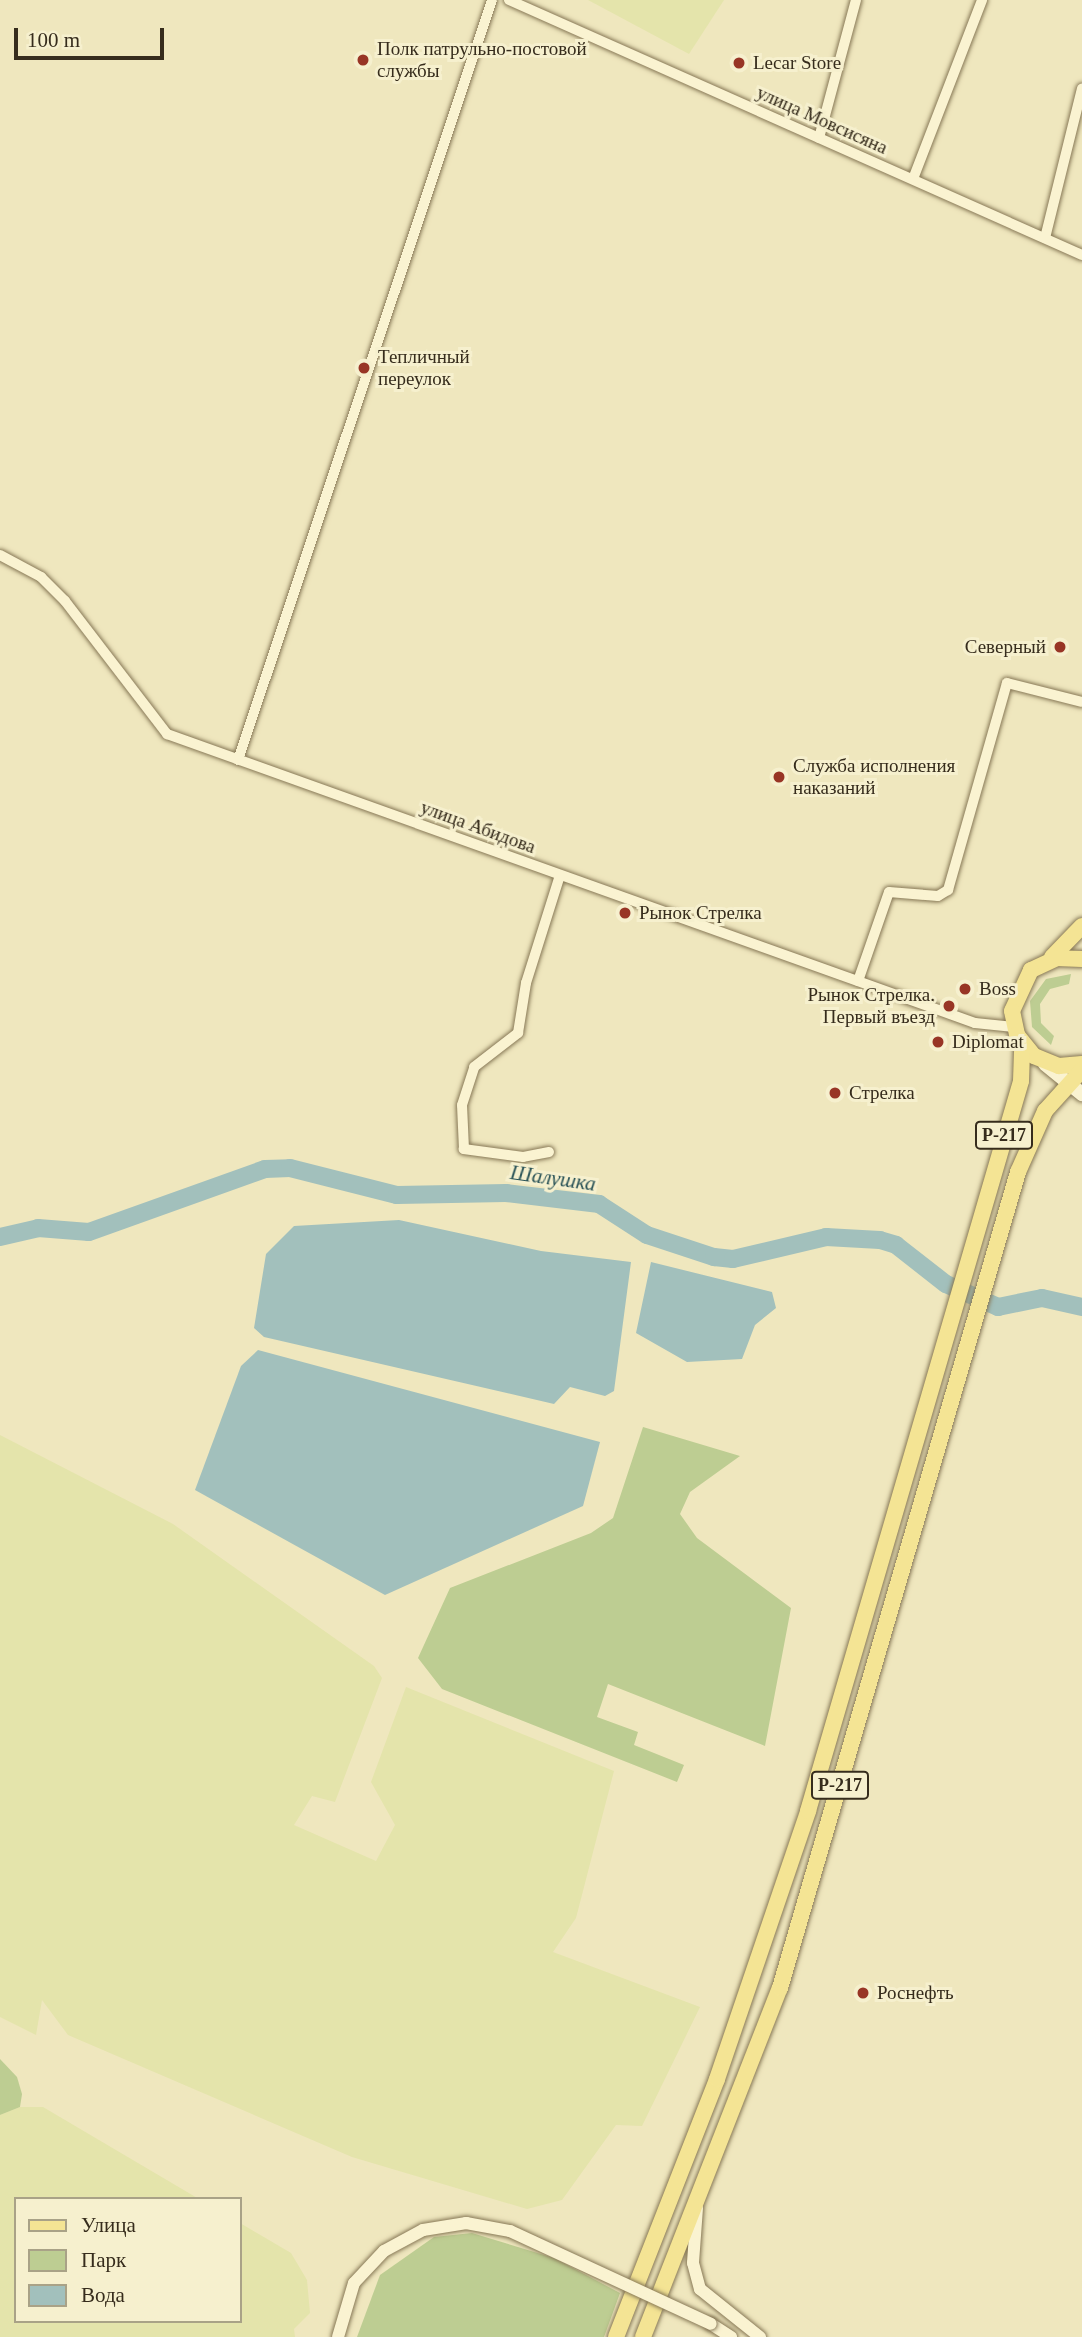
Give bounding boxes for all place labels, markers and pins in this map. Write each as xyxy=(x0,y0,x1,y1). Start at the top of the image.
place label: Полк патрульно-постовой службы xyxy=(377,38,587,82)
marker: Полк патрульно-постовой службы xyxy=(355,52,371,68)
place label: Lecar Store xyxy=(753,52,841,74)
marker: Lecar Store xyxy=(731,55,747,71)
place label: Тепличный переулок xyxy=(378,346,470,390)
marker: Тепличный переулок xyxy=(356,360,372,376)
place label: Северный xyxy=(965,636,1046,658)
marker: Северный xyxy=(1052,639,1068,655)
place label: Служба исполнения наказаний xyxy=(793,755,955,799)
marker: Служба исполнения наказаний xyxy=(771,769,787,785)
place label: Рынок Стрелка xyxy=(639,902,762,924)
marker: Рынок Стрелка xyxy=(617,905,633,921)
place label: Boss xyxy=(979,978,1016,1000)
marker: Boss xyxy=(957,981,973,997)
place label: Рынок Стрелка. Первый въезд xyxy=(808,984,935,1028)
marker: Рынок Стрелка. Первый въезд xyxy=(941,998,957,1014)
place label: Diplomat xyxy=(952,1031,1024,1053)
marker: Diplomat xyxy=(930,1034,946,1050)
place label: Стрелка xyxy=(849,1082,915,1104)
marker: Стрелка xyxy=(827,1085,843,1101)
place label: Роснефть xyxy=(877,1982,954,2004)
marker: Роснефть xyxy=(855,1985,871,2001)

